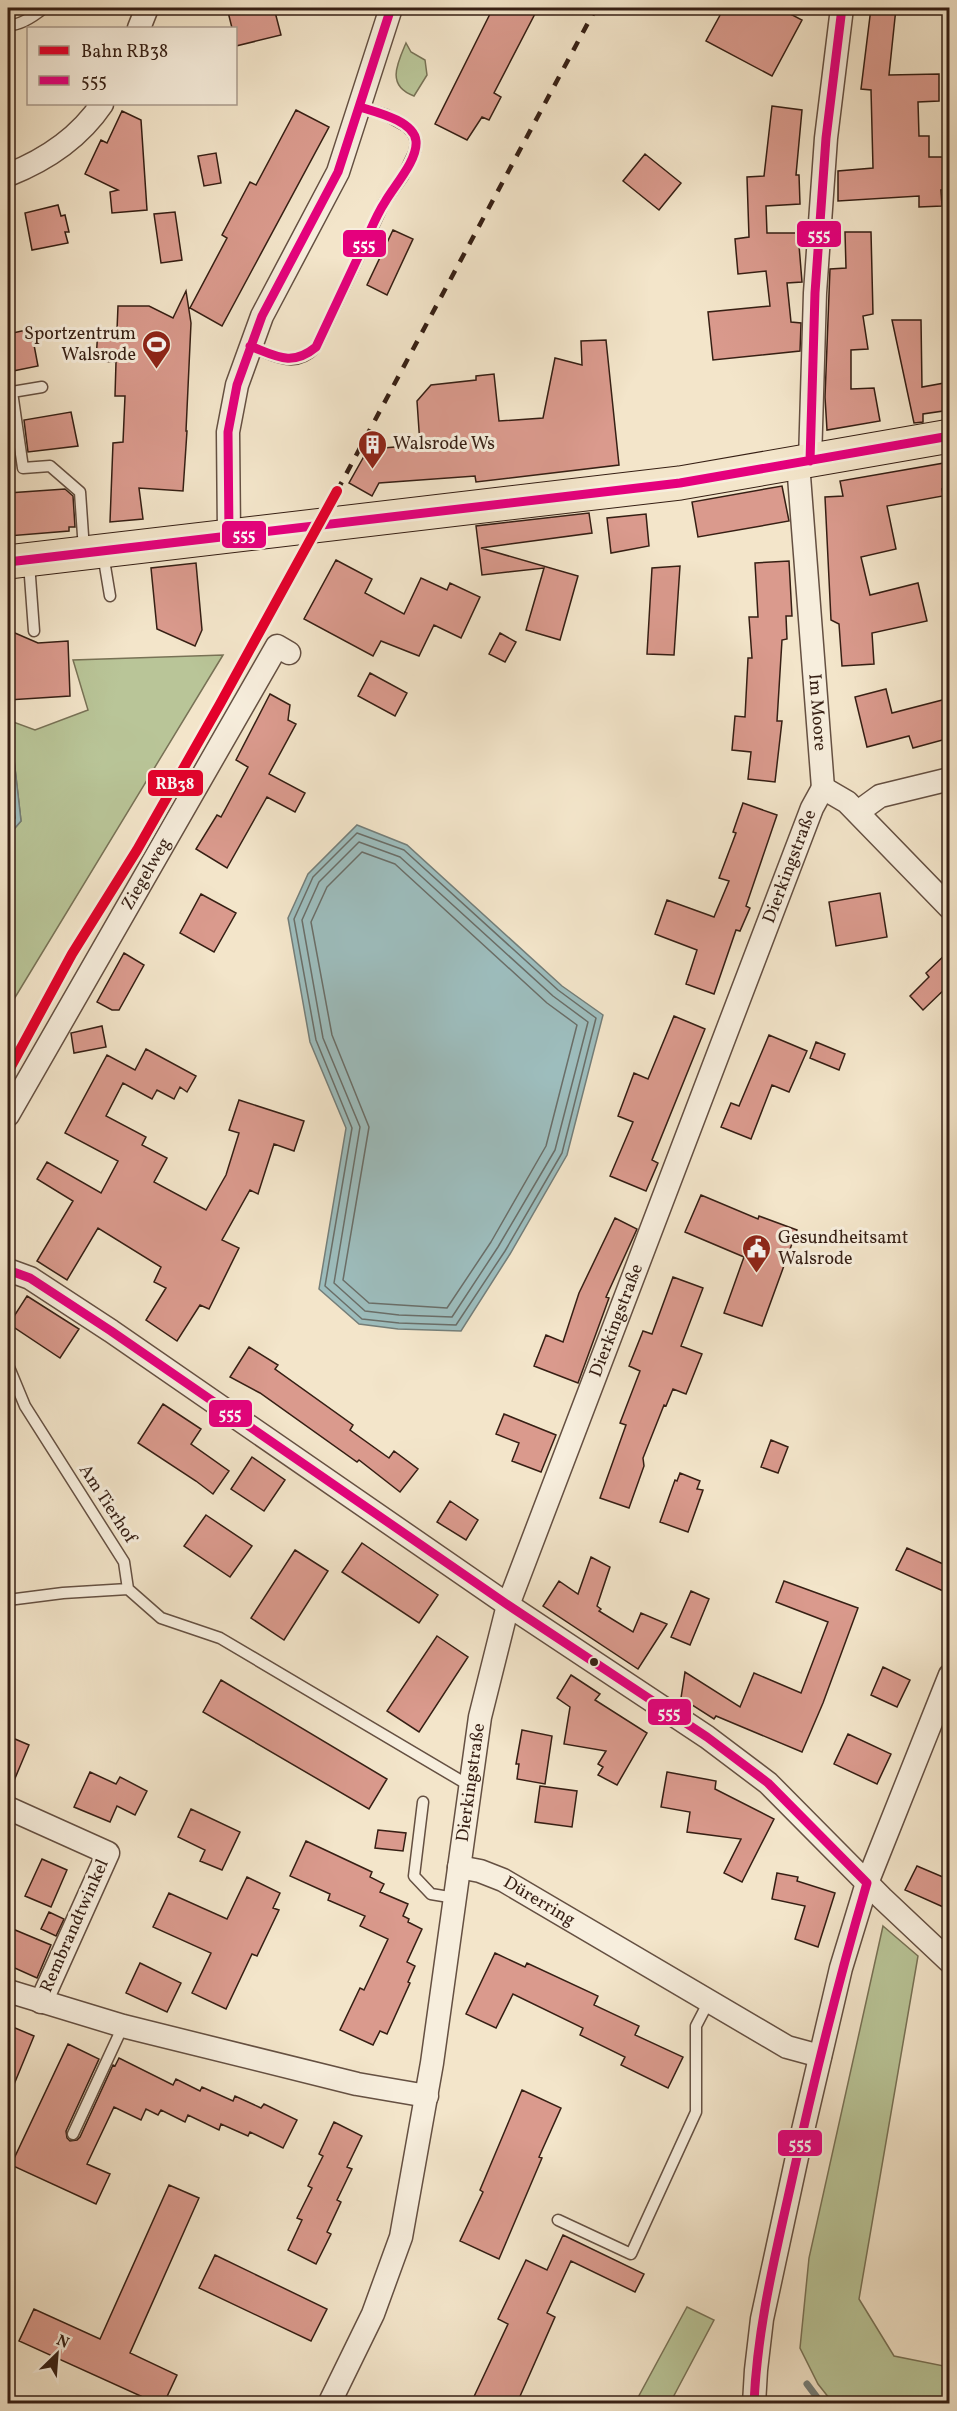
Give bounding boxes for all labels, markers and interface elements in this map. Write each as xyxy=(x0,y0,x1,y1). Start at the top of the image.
legend xyxy=(27,27,237,105)
text: Bahn RB38 xyxy=(81,40,168,65)
text: 555 xyxy=(81,70,107,95)
line badge: 555 xyxy=(796,220,842,248)
text: 555 xyxy=(807,225,831,247)
line badge: 555 xyxy=(342,229,387,258)
text: 555 xyxy=(352,235,376,257)
place label: Sportzentrum Walsrode xyxy=(24,322,136,368)
sports icon: Sportzentrum Walsrode xyxy=(141,328,173,370)
building icon: Walsrode Ws xyxy=(356,428,388,470)
place label: Walsrode Ws xyxy=(393,432,495,457)
line badge: 555 xyxy=(221,520,267,549)
text: 555 xyxy=(232,525,256,547)
street label: Im Moore xyxy=(802,673,833,752)
line badge: RB38 xyxy=(147,769,204,797)
text: RB38 xyxy=(156,774,194,796)
street label: Dierkingstraße xyxy=(757,806,823,927)
street label: Ziegelweg xyxy=(116,833,177,915)
place label: Gesundheitsamt Walsrode xyxy=(778,1226,908,1272)
public building icon: Gesundheitsamt Walsrode xyxy=(741,1232,773,1274)
street label: Dierkingstraße xyxy=(583,1260,649,1381)
line badge: 555 xyxy=(208,1399,253,1428)
text: 555 xyxy=(218,1404,242,1426)
street label: Am Tierhof xyxy=(72,1460,143,1550)
unlabelled marker xyxy=(588,1656,600,1668)
line badge: 555 xyxy=(647,1698,692,1726)
text: 555 xyxy=(657,1703,681,1725)
street label: Dierkingstraße xyxy=(450,1722,492,1844)
street label: Rembrandtwinkel xyxy=(34,1855,116,1997)
street label: Dürerring xyxy=(498,1870,580,1932)
line badge: 555 xyxy=(777,2129,823,2157)
text: 555 xyxy=(788,2134,812,2156)
north arrow xyxy=(27,2324,87,2384)
text: N xyxy=(53,2330,73,2355)

